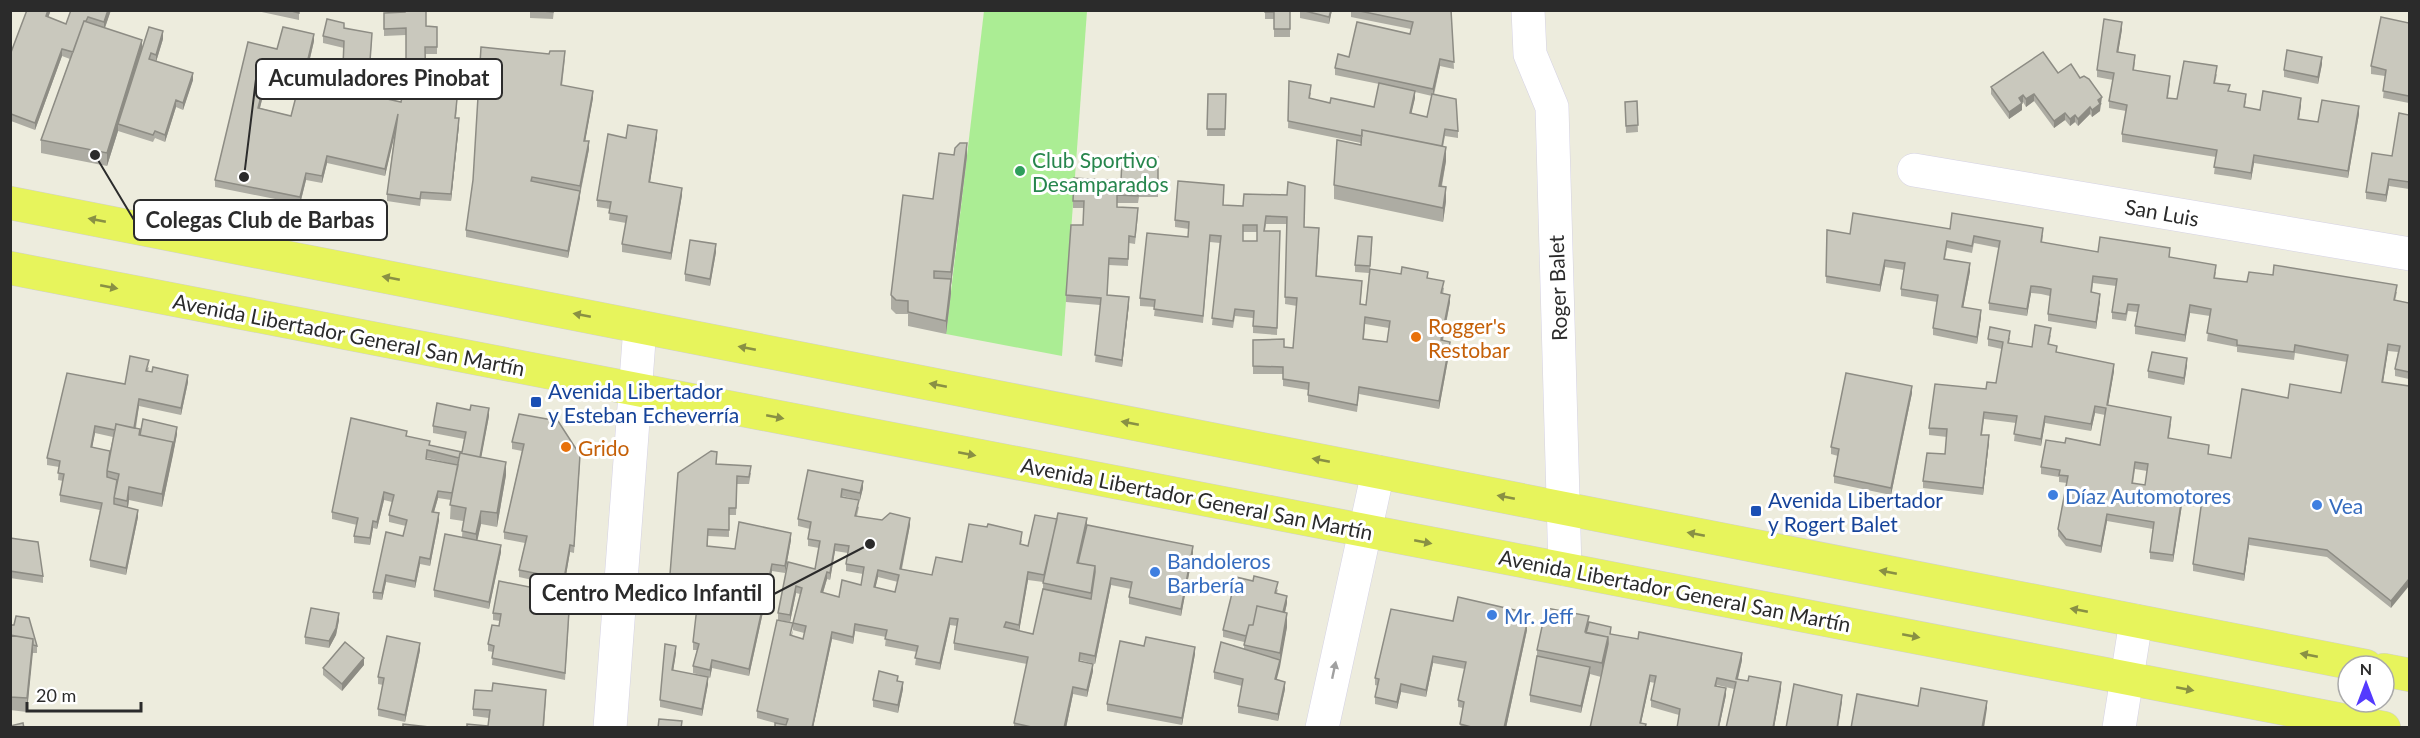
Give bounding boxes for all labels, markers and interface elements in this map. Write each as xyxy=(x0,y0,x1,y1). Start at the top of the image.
callout: Acumuladores Pinobat xyxy=(256,59,502,99)
text: Acumuladores Pinobat xyxy=(267,64,490,91)
place label: Club Sportivo Desamparados xyxy=(1032,147,1169,196)
marker: Club Sportivo Desamparados xyxy=(1013,164,1027,178)
street label: San Luis xyxy=(2123,193,2201,231)
callout: Colegas Club de Barbas xyxy=(134,200,387,240)
text: Colegas Club de Barbas xyxy=(146,206,374,233)
one-way arrow xyxy=(87,215,106,224)
street label: Roger Balet xyxy=(1543,234,1571,341)
one-way arrow xyxy=(381,273,400,282)
one-way arrow xyxy=(100,283,119,292)
street label: Avenida Libertador General San Martín xyxy=(171,288,527,380)
one-way arrow xyxy=(573,310,592,319)
place label: Rogger's Restobar xyxy=(1428,313,1510,362)
marker: Rogger's Restobar xyxy=(1409,330,1423,344)
one-way arrow xyxy=(737,343,756,352)
place label: Avenida Libertador y Esteban Echeverría xyxy=(548,378,739,427)
one-way arrow xyxy=(929,380,948,389)
marker: Avenida Libertador y Esteban Echeverría xyxy=(529,395,543,409)
one-way arrow xyxy=(766,413,785,422)
one-way arrow xyxy=(1120,418,1139,427)
place label: Grido xyxy=(578,435,630,460)
marker: Grido xyxy=(559,440,573,454)
one-way arrow xyxy=(958,450,977,459)
street label: Avenida Libertador General San Martín xyxy=(1019,452,1375,544)
one-way arrow xyxy=(1311,455,1330,464)
place label: Díaz Automotores xyxy=(2065,483,2231,508)
place label: Avenida Libertador y Rogert Balet xyxy=(1768,487,1943,536)
marker: Díaz Automotores xyxy=(2046,488,2060,502)
one-way arrow xyxy=(1496,492,1515,501)
place label: Vea xyxy=(2329,493,2363,518)
marker: Vea xyxy=(2310,498,2324,512)
marker: Avenida Libertador y Rogert Balet xyxy=(1749,504,1763,518)
one-way arrow xyxy=(1687,529,1706,539)
one-way arrow xyxy=(1413,538,1432,547)
street label: Avenida Libertador General San Martín xyxy=(1497,544,1853,636)
place label: Bandoleros Barbería xyxy=(1167,548,1271,597)
marker: Bandoleros Barbería xyxy=(1148,565,1162,579)
one-way arrow xyxy=(1878,567,1897,576)
callout: Centro Medico Infantil xyxy=(530,574,774,614)
text: Centro Medico Infantil xyxy=(542,579,762,606)
place label: Mr. Jeff xyxy=(1504,603,1573,628)
one-way arrow xyxy=(2069,605,2088,614)
marker: Mr. Jeff xyxy=(1485,608,1499,622)
one-way arrow xyxy=(1901,632,1920,641)
one-way arrow xyxy=(2299,650,2318,659)
north arrow xyxy=(2336,654,2396,714)
text: N xyxy=(2360,659,2372,678)
one-way arrow xyxy=(1330,661,1339,680)
scale bar xyxy=(27,675,141,713)
text: 20 m xyxy=(36,684,76,706)
one-way arrow xyxy=(2175,685,2194,694)

